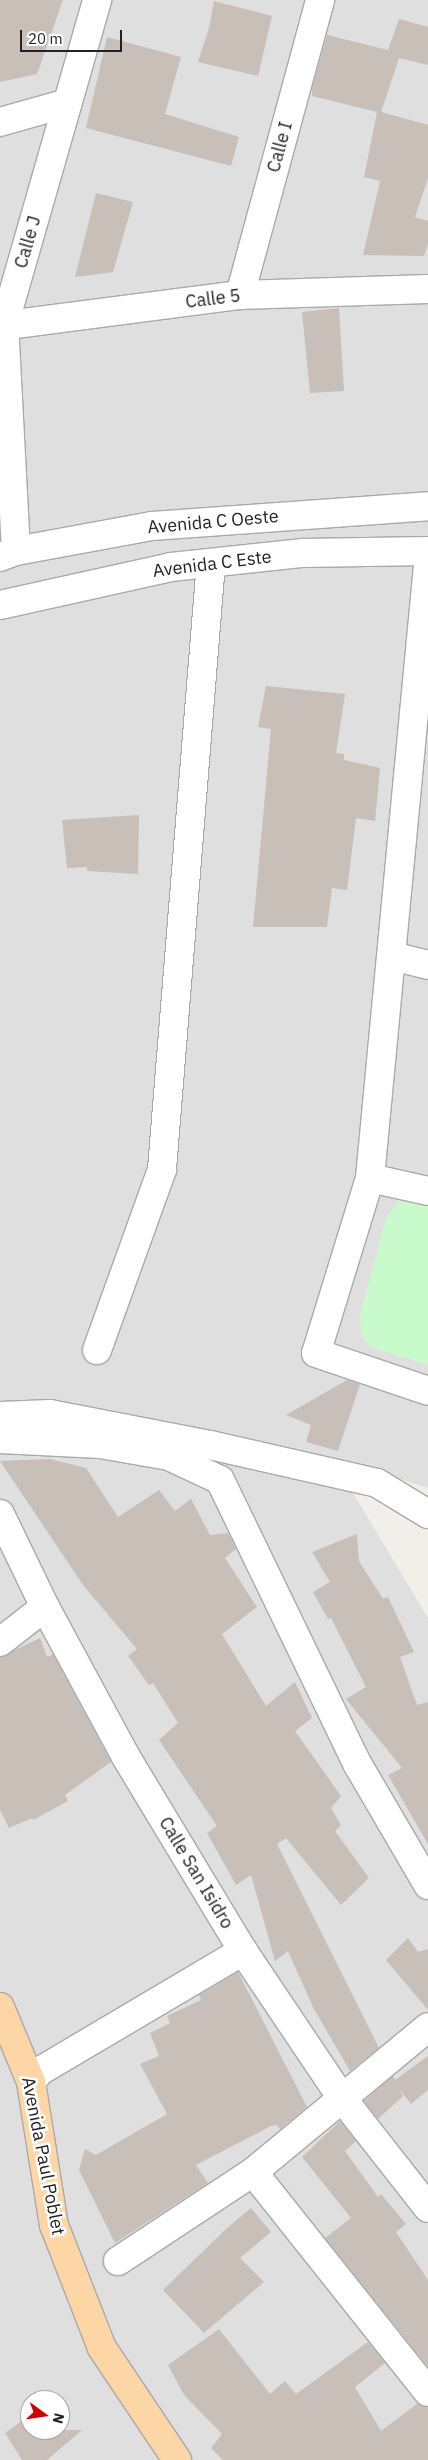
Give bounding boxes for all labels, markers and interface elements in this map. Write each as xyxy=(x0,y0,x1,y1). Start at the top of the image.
scale bar xyxy=(22,20,125,52)
text: 20 m xyxy=(28,29,63,48)
street label: Calle I xyxy=(263,119,297,175)
street label: Calle J xyxy=(10,213,46,271)
street label: Calle 5 xyxy=(184,285,242,313)
street label: Avenida C Oeste xyxy=(147,506,279,538)
street label: Avenida C Este xyxy=(151,546,273,582)
street label: Calle San Isidro xyxy=(154,1813,238,1933)
street label: Avenida Paul Poblet xyxy=(17,2075,69,2237)
north arrow xyxy=(20,2390,70,2440)
text: N xyxy=(49,2411,69,2425)

